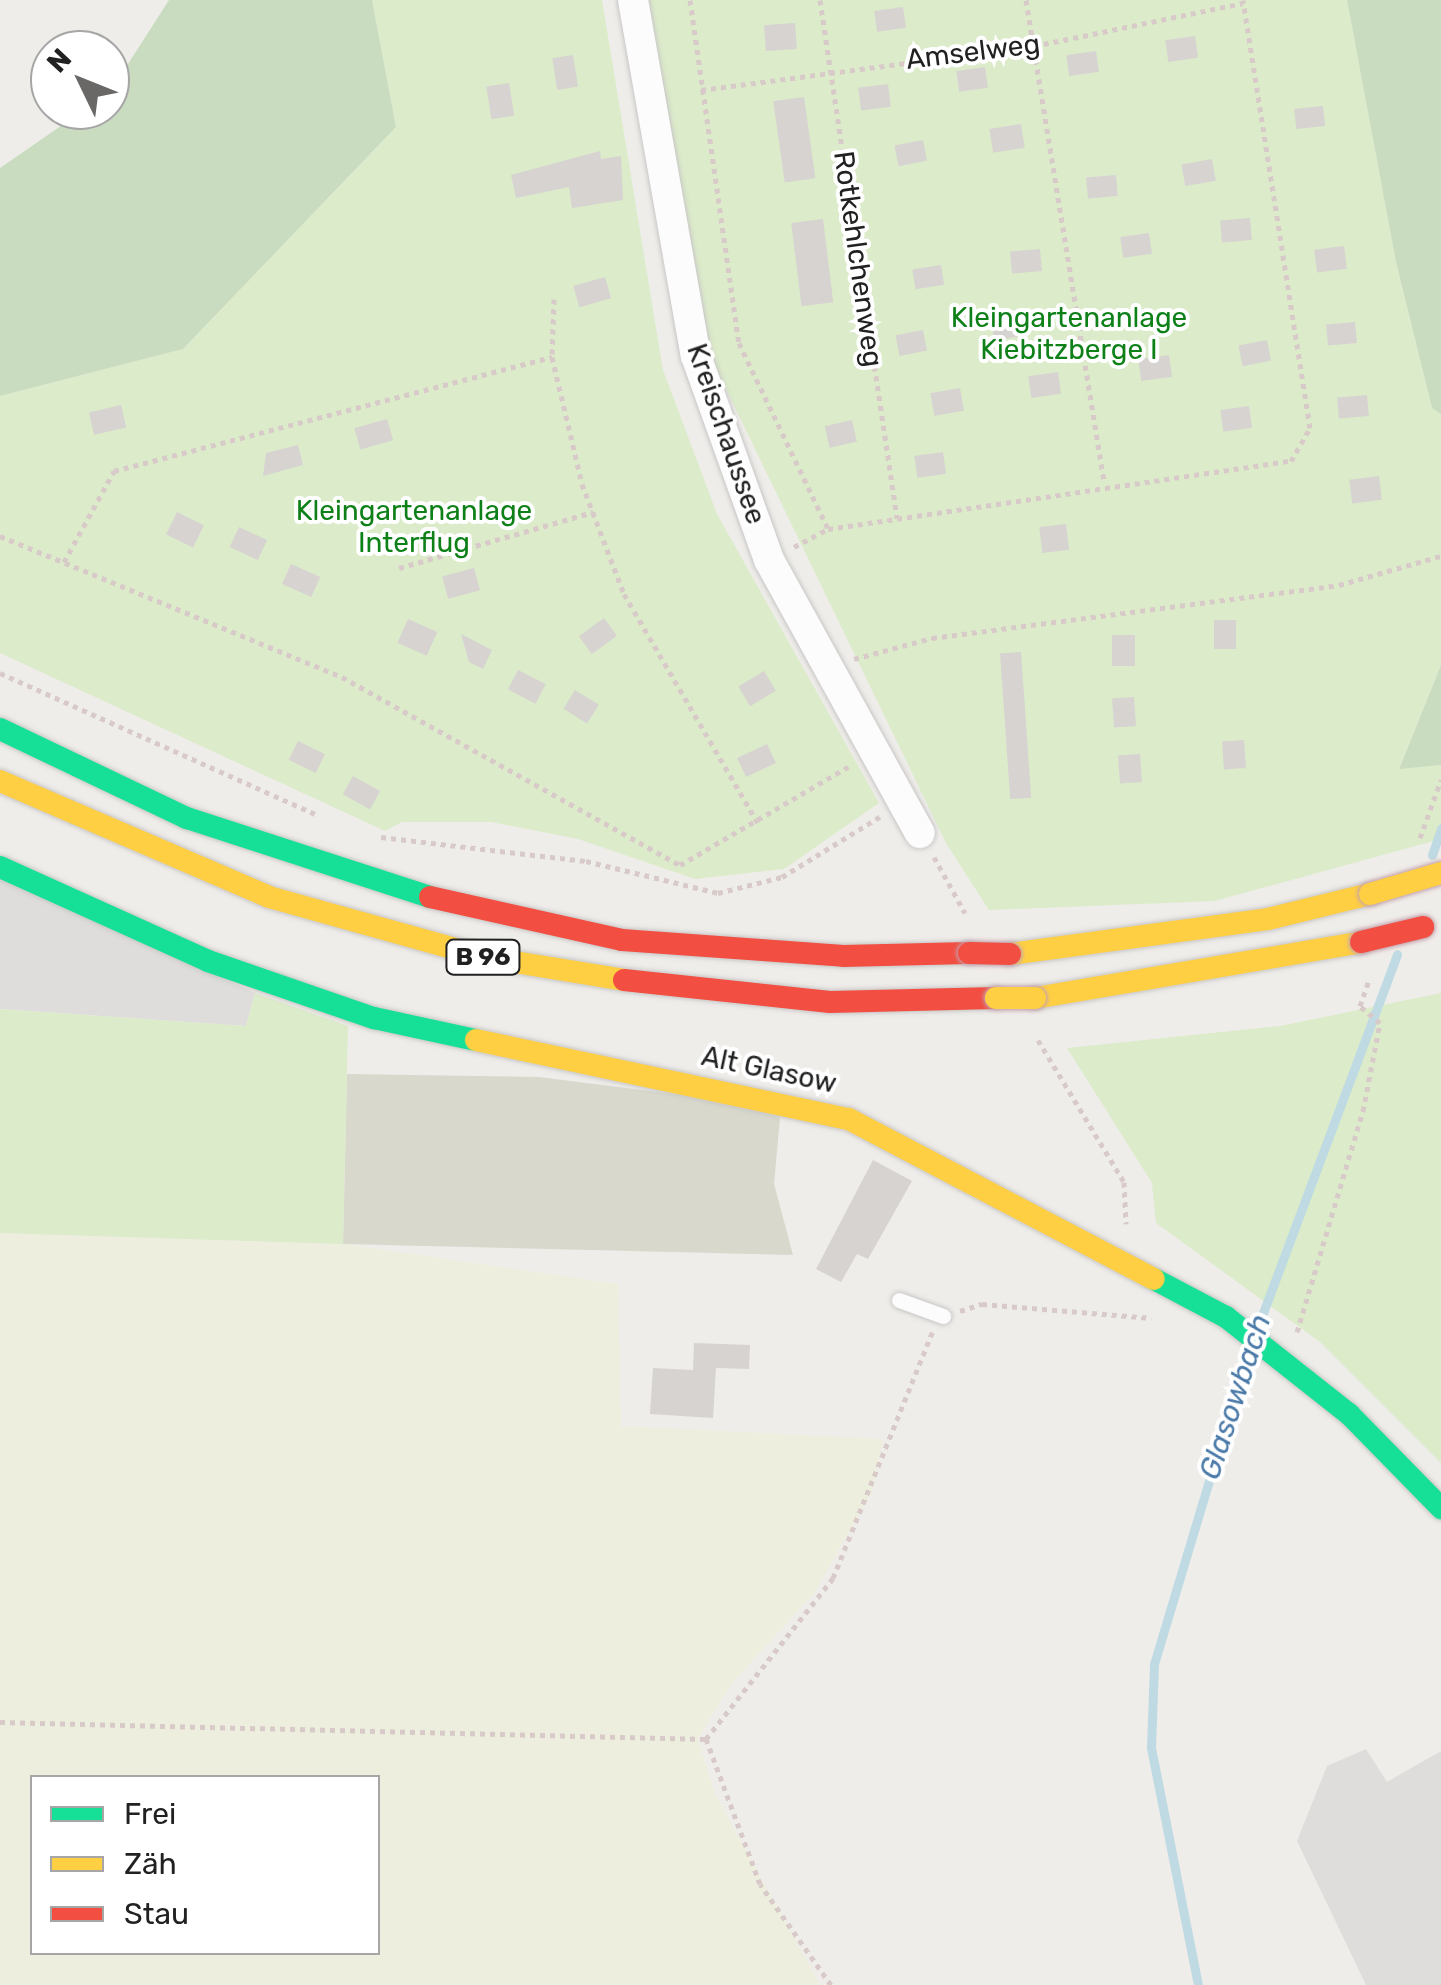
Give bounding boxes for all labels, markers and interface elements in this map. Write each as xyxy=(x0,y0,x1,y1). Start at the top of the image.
street label: Amselweg xyxy=(904,27,1042,77)
north arrow xyxy=(30,30,130,130)
text: N xyxy=(40,42,78,79)
street label: Rotkehlchenweg xyxy=(826,149,890,369)
park label: Kleingartenanlage Kiebitzberge I xyxy=(951,301,1187,367)
street label: Kreischaussee xyxy=(679,339,773,529)
park label: Kleingartenanlage Interflug xyxy=(296,494,532,560)
road number: B 96 xyxy=(443,937,523,977)
street label: Alt Glasow xyxy=(698,1039,840,1101)
water label: Glasowbach xyxy=(1191,1310,1279,1484)
legend xyxy=(30,1775,380,1955)
text: Frei xyxy=(124,1796,176,1832)
text: Zäh xyxy=(124,1846,177,1882)
text: Stau xyxy=(124,1896,189,1932)

